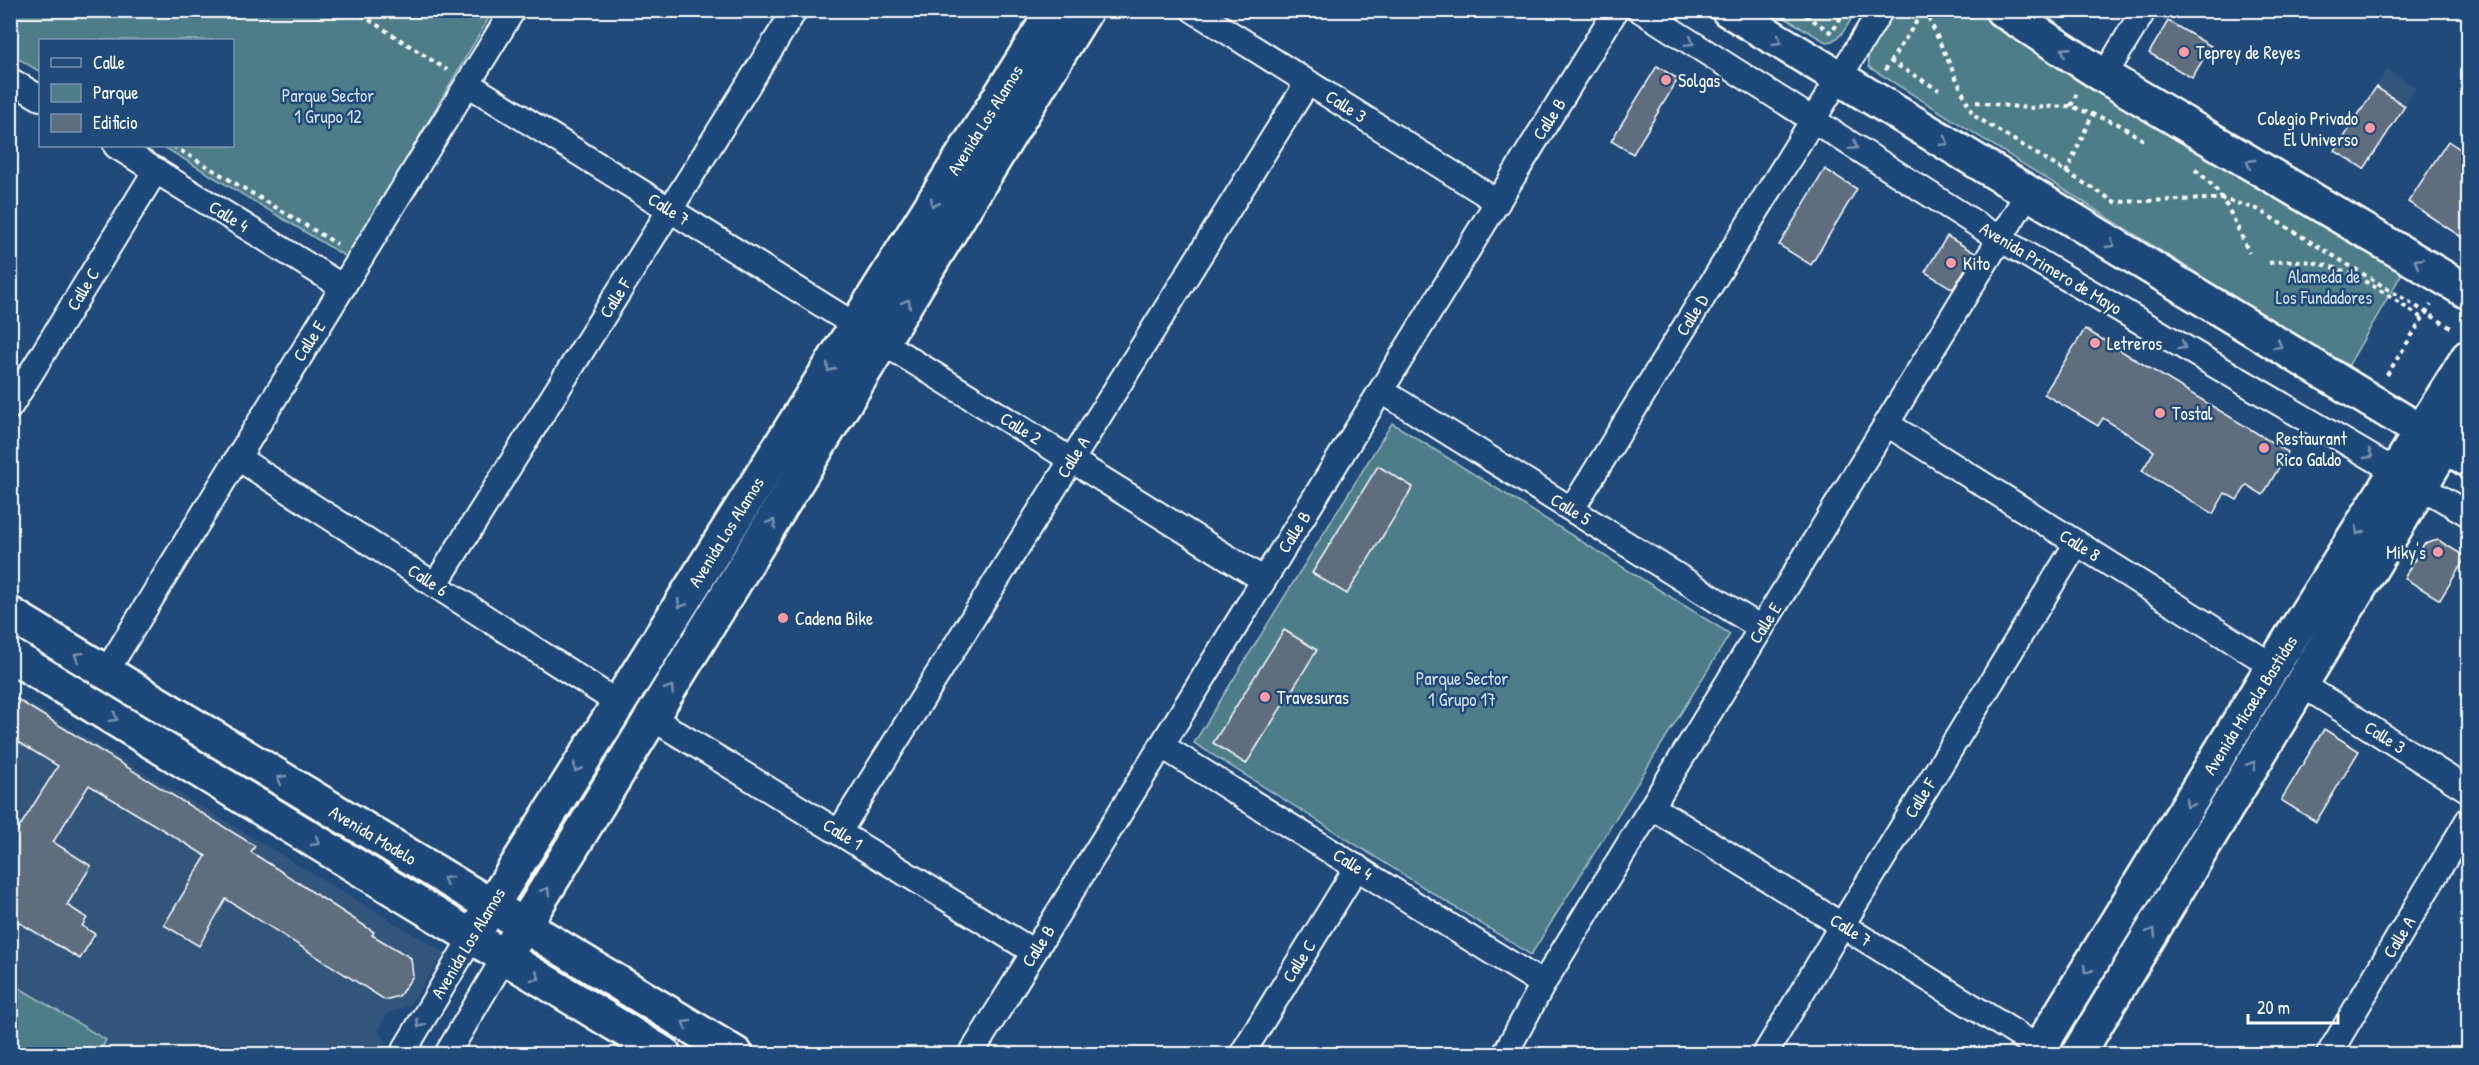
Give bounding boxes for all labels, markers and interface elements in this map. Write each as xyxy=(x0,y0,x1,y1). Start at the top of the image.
one-way arrow xyxy=(1772,33,1782,45)
one-way arrow xyxy=(1683,35,1694,46)
legend xyxy=(39,39,234,147)
place label: Teprey de Reyes xyxy=(2196,40,2301,65)
marker: Teprey de Reyes xyxy=(2177,45,2191,59)
one-way arrow xyxy=(2061,47,2072,58)
text: Calle xyxy=(93,50,125,75)
street label: Avenida Los Alamos xyxy=(941,60,1029,180)
place label: Solgas xyxy=(1678,68,1720,93)
marker: Solgas xyxy=(1659,73,1673,87)
text: Parque xyxy=(93,80,138,105)
park label: Parque Sector 1 Grupo 12 xyxy=(282,83,374,129)
street label: Calle 3 xyxy=(1321,84,1371,128)
street label: Calle B xyxy=(1526,93,1572,145)
place label: Colegio Privado El Universo xyxy=(2257,106,2358,152)
text: Edificio xyxy=(93,110,137,135)
marker: Colegio Privado El Universo xyxy=(2363,121,2377,135)
one-way arrow xyxy=(1939,135,1949,147)
one-way arrow xyxy=(1848,139,1858,151)
one-way arrow xyxy=(2246,158,2256,170)
street label: Calle 7 xyxy=(643,187,695,232)
street label: Calle 4 xyxy=(204,194,254,238)
one-way arrow xyxy=(930,196,941,207)
street label: Avenida Primero de Mayo xyxy=(1975,216,2127,320)
one-way arrow xyxy=(2105,236,2115,248)
place label: Kito xyxy=(1963,251,1990,276)
marker: Kito xyxy=(1944,256,1958,270)
one-way arrow xyxy=(2414,258,2424,269)
street label: Calle C xyxy=(60,263,106,315)
park label: Alameda de Los Fundadores xyxy=(2276,264,2372,310)
street label: Calle F xyxy=(593,272,638,323)
street label: Calle D xyxy=(1670,289,1715,341)
one-way arrow xyxy=(900,299,912,309)
street label: Calle E xyxy=(287,316,331,366)
place label: Letreros xyxy=(2107,331,2162,356)
marker: Letreros xyxy=(2088,336,2102,350)
one-way arrow xyxy=(2272,337,2282,349)
one-way arrow xyxy=(2176,339,2186,350)
one-way arrow xyxy=(826,361,837,372)
place label: Tostal xyxy=(2172,401,2213,426)
street label: Calle 2 xyxy=(996,406,1047,451)
marker: Tostal xyxy=(2153,406,2167,420)
place label: Restaurant Rico Galdo xyxy=(2276,426,2348,472)
street label: Calle A xyxy=(1051,431,1096,483)
marker: Restaurant Rico Galdo xyxy=(2257,441,2271,455)
one-way arrow xyxy=(2362,448,2373,459)
street label: Avenida Los Alamos xyxy=(682,472,770,592)
street label: Calle 5 xyxy=(1546,487,1596,531)
street label: Calle B xyxy=(1271,506,1317,558)
one-way arrow xyxy=(764,518,775,529)
street label: Calle 8 xyxy=(2055,523,2105,567)
one-way arrow xyxy=(2355,525,2366,536)
place label: Miky's xyxy=(2386,540,2426,565)
marker: Miky's xyxy=(2431,545,2445,559)
street label: Calle 6 xyxy=(403,558,453,602)
one-way arrow xyxy=(677,597,688,608)
street label: Calle E xyxy=(1743,598,1787,648)
place label: Cadena Bike xyxy=(795,606,873,631)
marker: Cadena Bike xyxy=(776,611,790,625)
street label: Avenida Micaela Bastidas xyxy=(2197,631,2303,779)
one-way arrow xyxy=(74,651,84,663)
park label: Parque Sector 1 Grupo 17 xyxy=(1416,666,1508,712)
one-way arrow xyxy=(662,685,674,695)
place label: Travesuras xyxy=(1277,685,1349,710)
marker: Travesuras xyxy=(1258,690,1272,704)
one-way arrow xyxy=(108,711,118,723)
street label: Calle 3 xyxy=(2360,715,2410,759)
one-way arrow xyxy=(2245,761,2257,771)
one-way arrow xyxy=(573,762,584,773)
street label: Calle F xyxy=(1898,772,1943,823)
one-way arrow xyxy=(277,774,287,786)
one-way arrow xyxy=(2184,798,2196,808)
street label: Avenida Modelo xyxy=(325,799,421,871)
street label: Calle 1 xyxy=(818,812,868,856)
one-way arrow xyxy=(310,834,320,846)
street label: Calle 4 xyxy=(1328,842,1378,886)
one-way arrow xyxy=(443,876,453,887)
street label: Avenida Los Alamos xyxy=(425,883,511,1003)
one-way arrow xyxy=(538,887,550,897)
street label: Calle 7 xyxy=(1825,908,1877,953)
street label: Calle A xyxy=(2377,911,2421,963)
street label: Calle B xyxy=(1015,920,1061,972)
one-way arrow xyxy=(2144,928,2156,938)
street label: Calle C xyxy=(1276,935,1322,987)
one-way arrow xyxy=(2083,964,2095,974)
one-way arrow xyxy=(530,970,540,982)
scale bar xyxy=(2248,987,2338,1025)
text: 20 m xyxy=(2257,995,2290,1020)
one-way arrow xyxy=(416,1018,428,1028)
one-way arrow xyxy=(682,1020,692,1032)

